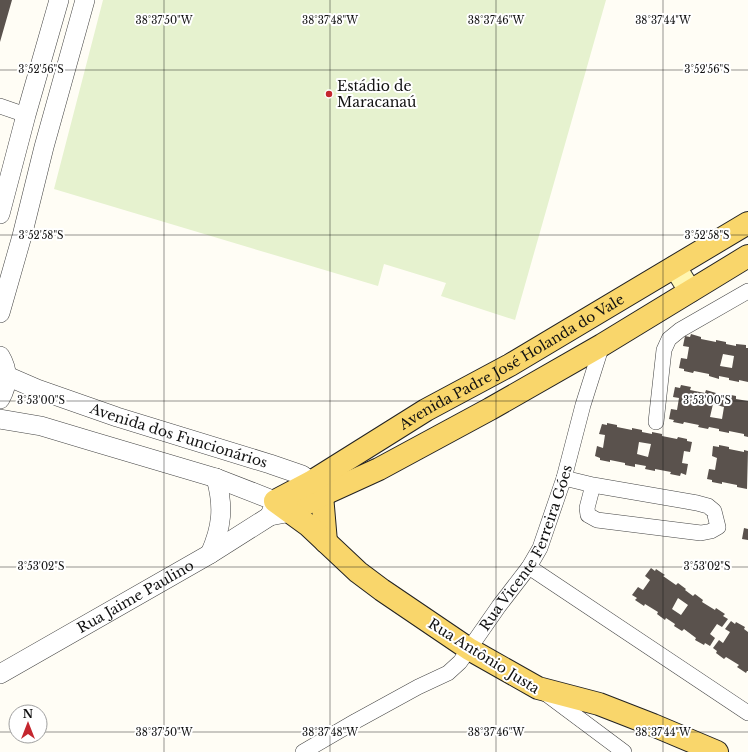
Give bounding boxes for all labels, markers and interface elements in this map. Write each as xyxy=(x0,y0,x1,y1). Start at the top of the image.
text: 38°37'50"W xyxy=(135,14,193,27)
text: 38°37'48"W xyxy=(302,14,358,27)
text: 38°37'46"W xyxy=(468,14,524,27)
text: 38°37'44"W xyxy=(635,14,691,27)
text: 3°52'56"S xyxy=(18,63,64,76)
text: 3°52'56"S xyxy=(684,63,730,76)
place label: Estádio de Maracanaú xyxy=(337,77,417,111)
marker: Estádio de Maracanaú xyxy=(324,89,334,99)
text: 3°52'58"S xyxy=(18,229,64,242)
text: 3°52'58"S xyxy=(684,229,730,242)
street label: Avenida Padre José Holanda do Vale xyxy=(395,290,627,434)
text: 3°53'00"S xyxy=(17,394,65,407)
text: 3°53'00"S xyxy=(683,394,731,407)
street label: Avenida dos Funcionários xyxy=(87,399,270,472)
street label: Rua Vicente Ferreira Góes xyxy=(476,463,576,634)
street label: Rua Jaime Paulino xyxy=(74,556,197,637)
text: 3°53'02"S xyxy=(18,560,64,573)
text: 3°53'02"S xyxy=(684,560,730,573)
street label: Rua Antônio Justa xyxy=(425,614,543,698)
north arrow xyxy=(8,704,48,744)
text: N xyxy=(23,707,34,721)
text: 38°37'50"W xyxy=(135,726,193,739)
text: 38°37'48"W xyxy=(302,726,358,739)
text: 38°37'46"W xyxy=(468,726,524,739)
text: 38°37'44"W xyxy=(635,726,691,739)

